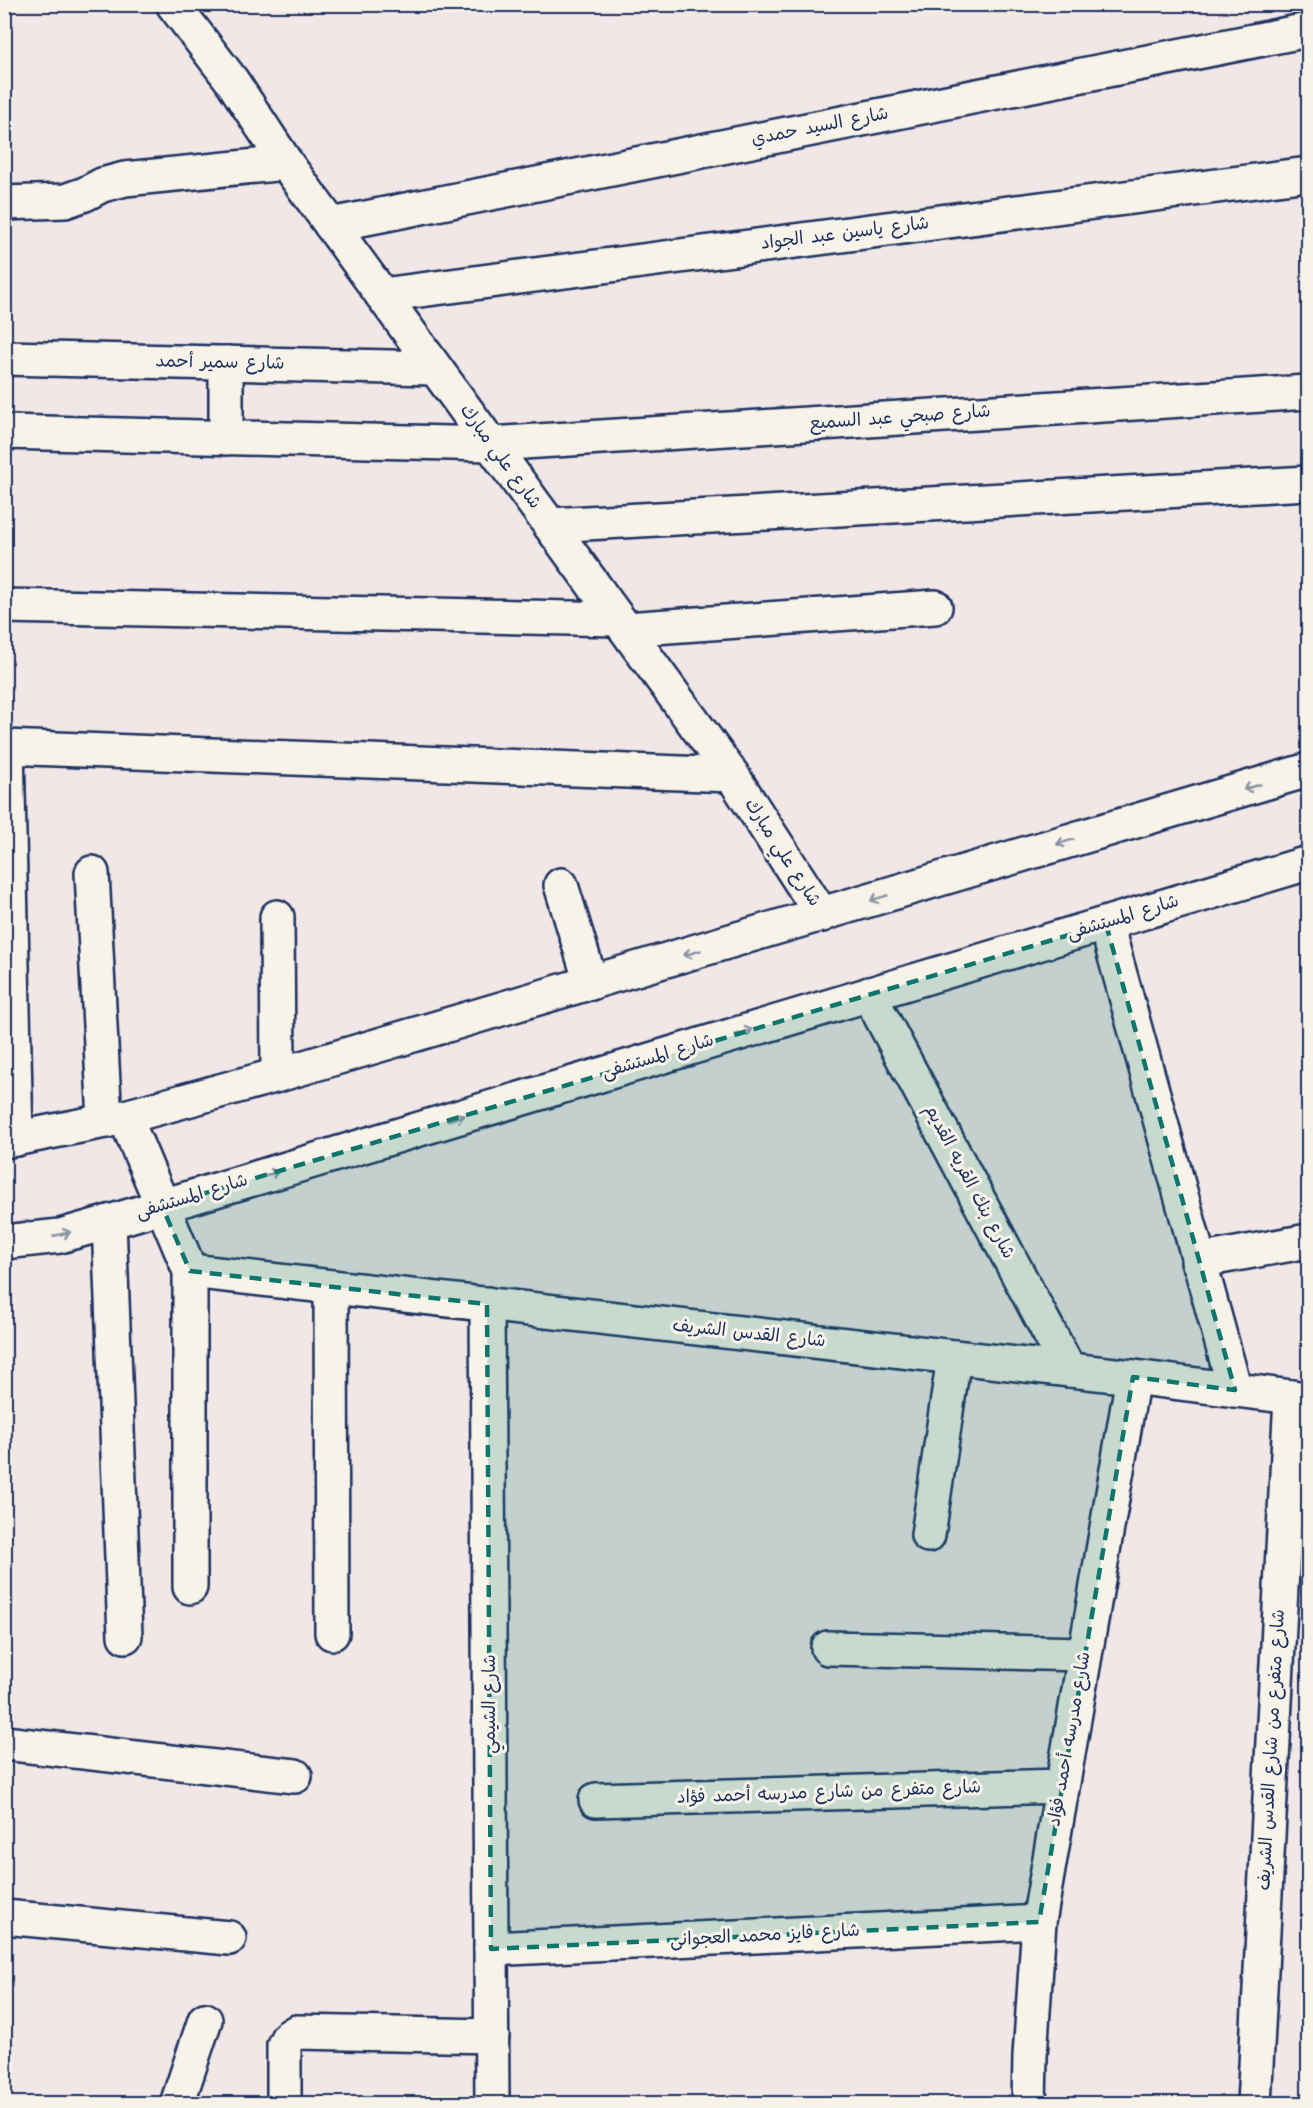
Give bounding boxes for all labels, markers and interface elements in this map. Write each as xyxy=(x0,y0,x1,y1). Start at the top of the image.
street label: شارع السيد حمدي xyxy=(749,99,891,155)
street label: شارع ياسين عبد الجواد xyxy=(759,209,931,259)
street label: شارع سمير أحمد xyxy=(155,347,285,379)
street label: شارع صبحي عبد السميع xyxy=(808,397,992,439)
street label: شارع علي مبارك xyxy=(452,398,548,516)
one-way arrow xyxy=(1243,782,1262,793)
street label: شارع علي مبارك xyxy=(736,793,828,913)
one-way arrow xyxy=(1056,837,1075,848)
street label: شارع المستشفى xyxy=(1063,887,1183,949)
one-way arrow xyxy=(869,893,888,904)
one-way arrow xyxy=(682,948,701,959)
street label: شارع المستشفى xyxy=(598,1026,718,1088)
one-way arrow xyxy=(734,1026,753,1037)
street label: شارع بنك القريه القديم xyxy=(916,1099,1022,1265)
one-way arrow xyxy=(446,1112,465,1123)
street label: شارع المستشفى xyxy=(132,1166,252,1228)
one-way arrow xyxy=(260,1168,279,1179)
one-way arrow xyxy=(53,1228,72,1240)
street label: شارع القدس الشريف xyxy=(671,1312,827,1356)
street label: شارع متفرع من شارع القدس الشريف xyxy=(1250,1609,1294,1891)
street label: شارع مدرسه أحمد فؤاد xyxy=(1040,1649,1100,1829)
street label: شارع الشيمي xyxy=(476,1654,505,1754)
street label: شارع متفرع من شارع مدرسه أحمد فؤاد xyxy=(676,1773,982,1813)
street label: شارع فايز محمد العجوانى xyxy=(669,1917,861,1955)

